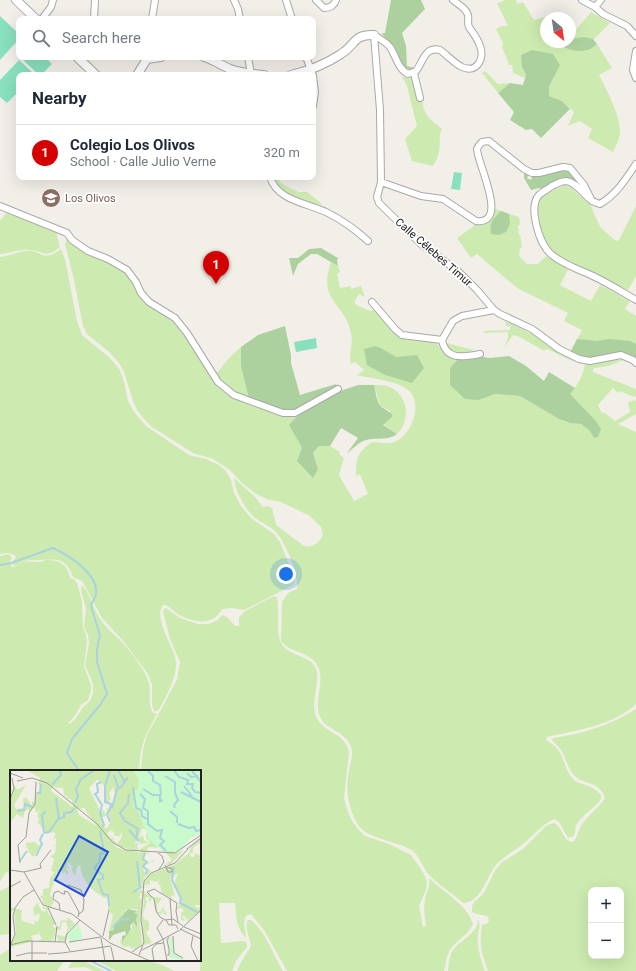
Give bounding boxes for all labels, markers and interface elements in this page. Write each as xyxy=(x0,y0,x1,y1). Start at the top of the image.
north arrow xyxy=(540,12,576,48)
search box xyxy=(16,16,316,60)
icon: search xyxy=(30,27,52,49)
text: Search here xyxy=(62,29,141,47)
text: Nearby xyxy=(32,88,87,108)
text: Colegio Los Olivos xyxy=(70,136,195,154)
text: 1 xyxy=(41,145,49,160)
text: 320 m xyxy=(263,145,300,160)
text: School · Calle Julio Verne xyxy=(70,154,216,169)
school or university icon: Los Olivos xyxy=(40,187,62,209)
place label: Los Olivos xyxy=(65,192,116,205)
street label: Calle Célebes Timur xyxy=(393,216,475,289)
pin: 1 xyxy=(203,251,229,284)
your location xyxy=(276,564,296,584)
inset map xyxy=(10,770,201,961)
map controls xyxy=(588,887,624,959)
button: + xyxy=(588,887,624,923)
button: − xyxy=(588,923,624,959)

